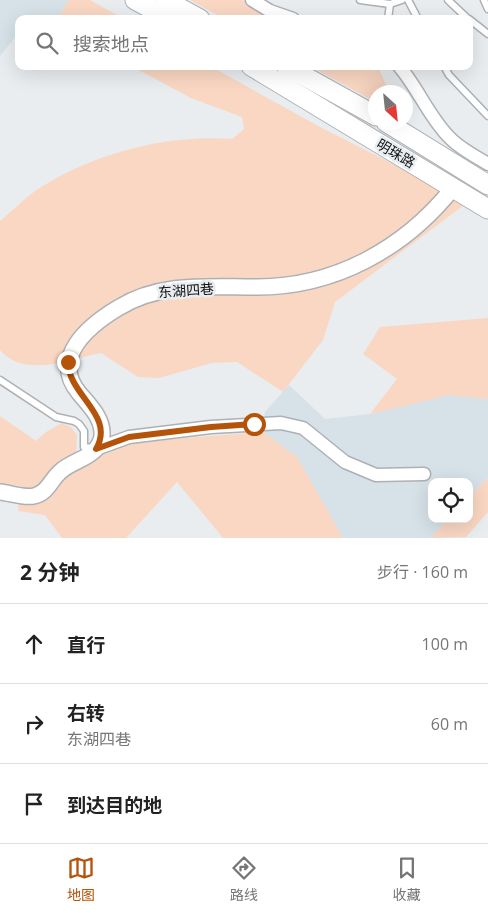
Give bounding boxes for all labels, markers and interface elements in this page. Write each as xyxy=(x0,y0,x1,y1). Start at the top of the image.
search box xyxy=(15,15,473,70)
icon: search xyxy=(33,29,61,57)
text: 搜索地点 xyxy=(73,31,149,57)
north arrow xyxy=(368,85,413,130)
street label: 明珠路 xyxy=(373,134,419,172)
street label: 东湖四巷 xyxy=(157,279,215,301)
route end xyxy=(57,351,80,374)
route start xyxy=(243,413,266,436)
map controls xyxy=(428,478,473,523)
button: locate xyxy=(428,478,473,523)
text: 2 分钟 xyxy=(20,558,79,586)
text: 步行 · 160 m xyxy=(377,561,468,583)
icon: ahead xyxy=(20,630,48,658)
text: 直行 xyxy=(67,632,105,658)
text: 100 m xyxy=(422,633,468,655)
text: 右转 xyxy=(67,700,105,726)
icon: right xyxy=(20,710,48,738)
text: 60 m xyxy=(431,713,468,735)
text: 东湖四巷 xyxy=(67,728,131,750)
icon: arrive xyxy=(20,790,48,818)
text: 到达目的地 xyxy=(67,792,162,818)
tab: 地图 xyxy=(67,854,95,904)
tab: 路线 xyxy=(230,854,258,904)
tab: 收藏 xyxy=(393,854,421,904)

